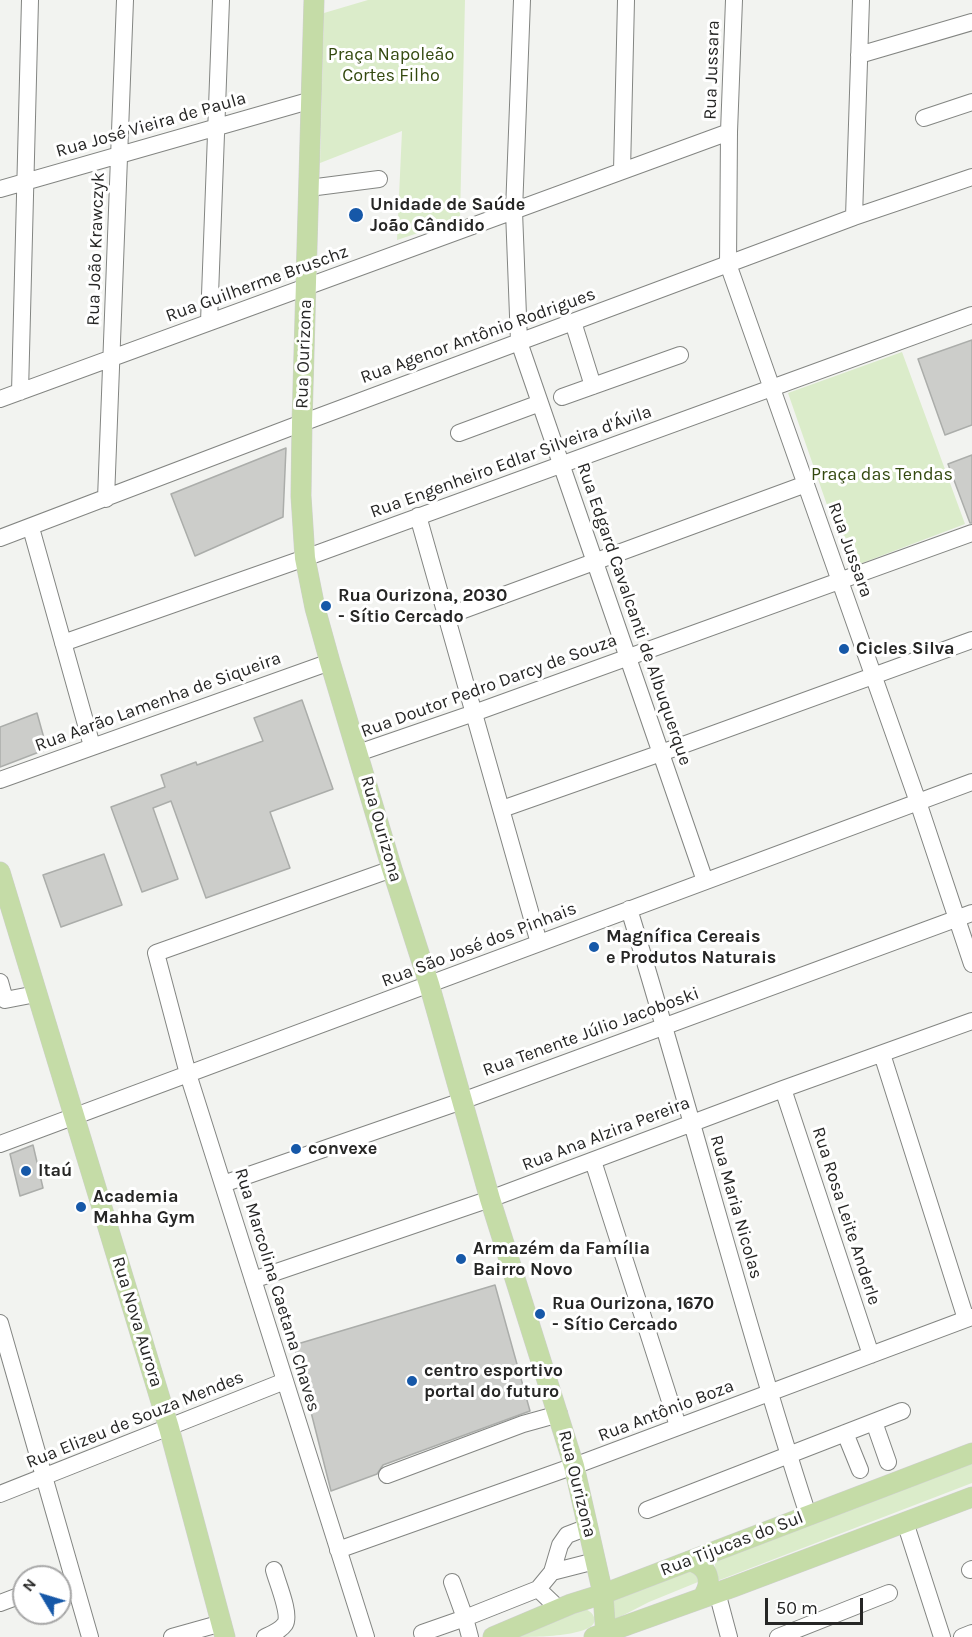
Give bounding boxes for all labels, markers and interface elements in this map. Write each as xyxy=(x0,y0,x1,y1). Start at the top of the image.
street label: Rua Jussara xyxy=(699,20,725,120)
park label: Praça Napoleão Cortes Filho xyxy=(328,44,454,86)
street label: Rua José Vieira de Paula xyxy=(53,87,249,163)
street label: Rua João Krawczyk xyxy=(83,172,109,326)
place label: Unidade de Saúde João Cândido xyxy=(370,194,525,236)
marker: Unidade de Saúde João Cândido xyxy=(347,206,365,224)
street label: Rua Guilherme Bruschz xyxy=(163,241,351,327)
street label: Rua Agenor Antônio Rodrigues xyxy=(357,283,599,389)
street label: Rua Ourizona xyxy=(291,299,317,409)
street label: Rua Engenheiro Edlar Silveira d'Ávila xyxy=(367,401,655,523)
street label: Rua Edgard Cavalcanti de Albuquerque xyxy=(572,460,696,768)
park label: Praça das Tendas xyxy=(811,464,953,486)
street label: Rua Jussara xyxy=(823,500,877,600)
place label: Rua Ourizona, 2030 - Sítio Cercado xyxy=(338,585,507,628)
marker: Rua Ourizona, 2030 - Sítio Cercado xyxy=(319,599,333,613)
street label: Rua Doutor Pedro Darcy de Souza xyxy=(358,629,620,743)
place label: Cicles Silva xyxy=(856,638,955,660)
marker: Cicles Silva xyxy=(837,642,851,656)
street label: Rua Aarão Lamenha de Siqueira xyxy=(32,647,284,757)
street label: Rua Ourizona xyxy=(356,773,406,885)
street label: Rua São José dos Pinhais xyxy=(378,898,580,992)
place label: Magnífica Cereais e Produtos Naturais xyxy=(606,926,776,968)
marker: Magnífica Cereais e Produtos Naturais xyxy=(587,940,601,954)
street label: Rua Tenente Júlio Jacoboski xyxy=(480,983,702,1081)
street label: Rua Ana Alzira Pereira xyxy=(519,1092,693,1176)
street label: Rua Rosa Leite Anderle xyxy=(807,1124,885,1308)
street label: Rua Maria Nicolas xyxy=(705,1133,767,1281)
place label: convexe xyxy=(308,1138,377,1160)
marker: convexe xyxy=(289,1142,303,1156)
place label: Itaú xyxy=(38,1160,72,1182)
marker: Itaú xyxy=(19,1164,33,1178)
street label: Rua Marcolina Caetana Chaves xyxy=(230,1165,324,1415)
place label: Academia Mahha Gym xyxy=(93,1186,195,1228)
marker: Academia Mahha Gym xyxy=(74,1200,88,1214)
place label: Armazém da Família Bairro Novo xyxy=(473,1238,650,1280)
marker: Armazém da Família Bairro Novo xyxy=(454,1252,468,1266)
street label: Rua Nova Aurora xyxy=(107,1254,167,1390)
place label: Rua Ourizona, 1670 - Sítio Cercado xyxy=(552,1293,714,1336)
marker: Rua Ourizona, 1670 - Sítio Cercado xyxy=(533,1307,547,1321)
place label: centro esportivo portal do futuro xyxy=(424,1360,563,1402)
street label: Rua Elizeu de Souza Mendes xyxy=(23,1366,247,1474)
marker: centro esportivo portal do futuro xyxy=(405,1374,419,1388)
street label: Rua Antônio Boza xyxy=(595,1375,737,1447)
street label: Rua Ourizona xyxy=(553,1428,601,1540)
street label: Rua Tijucas do Sul xyxy=(657,1507,807,1581)
north arrow xyxy=(12,1565,72,1625)
text: N xyxy=(18,1574,40,1595)
scale bar xyxy=(768,1586,866,1624)
text: 50 m xyxy=(776,1597,818,1619)

